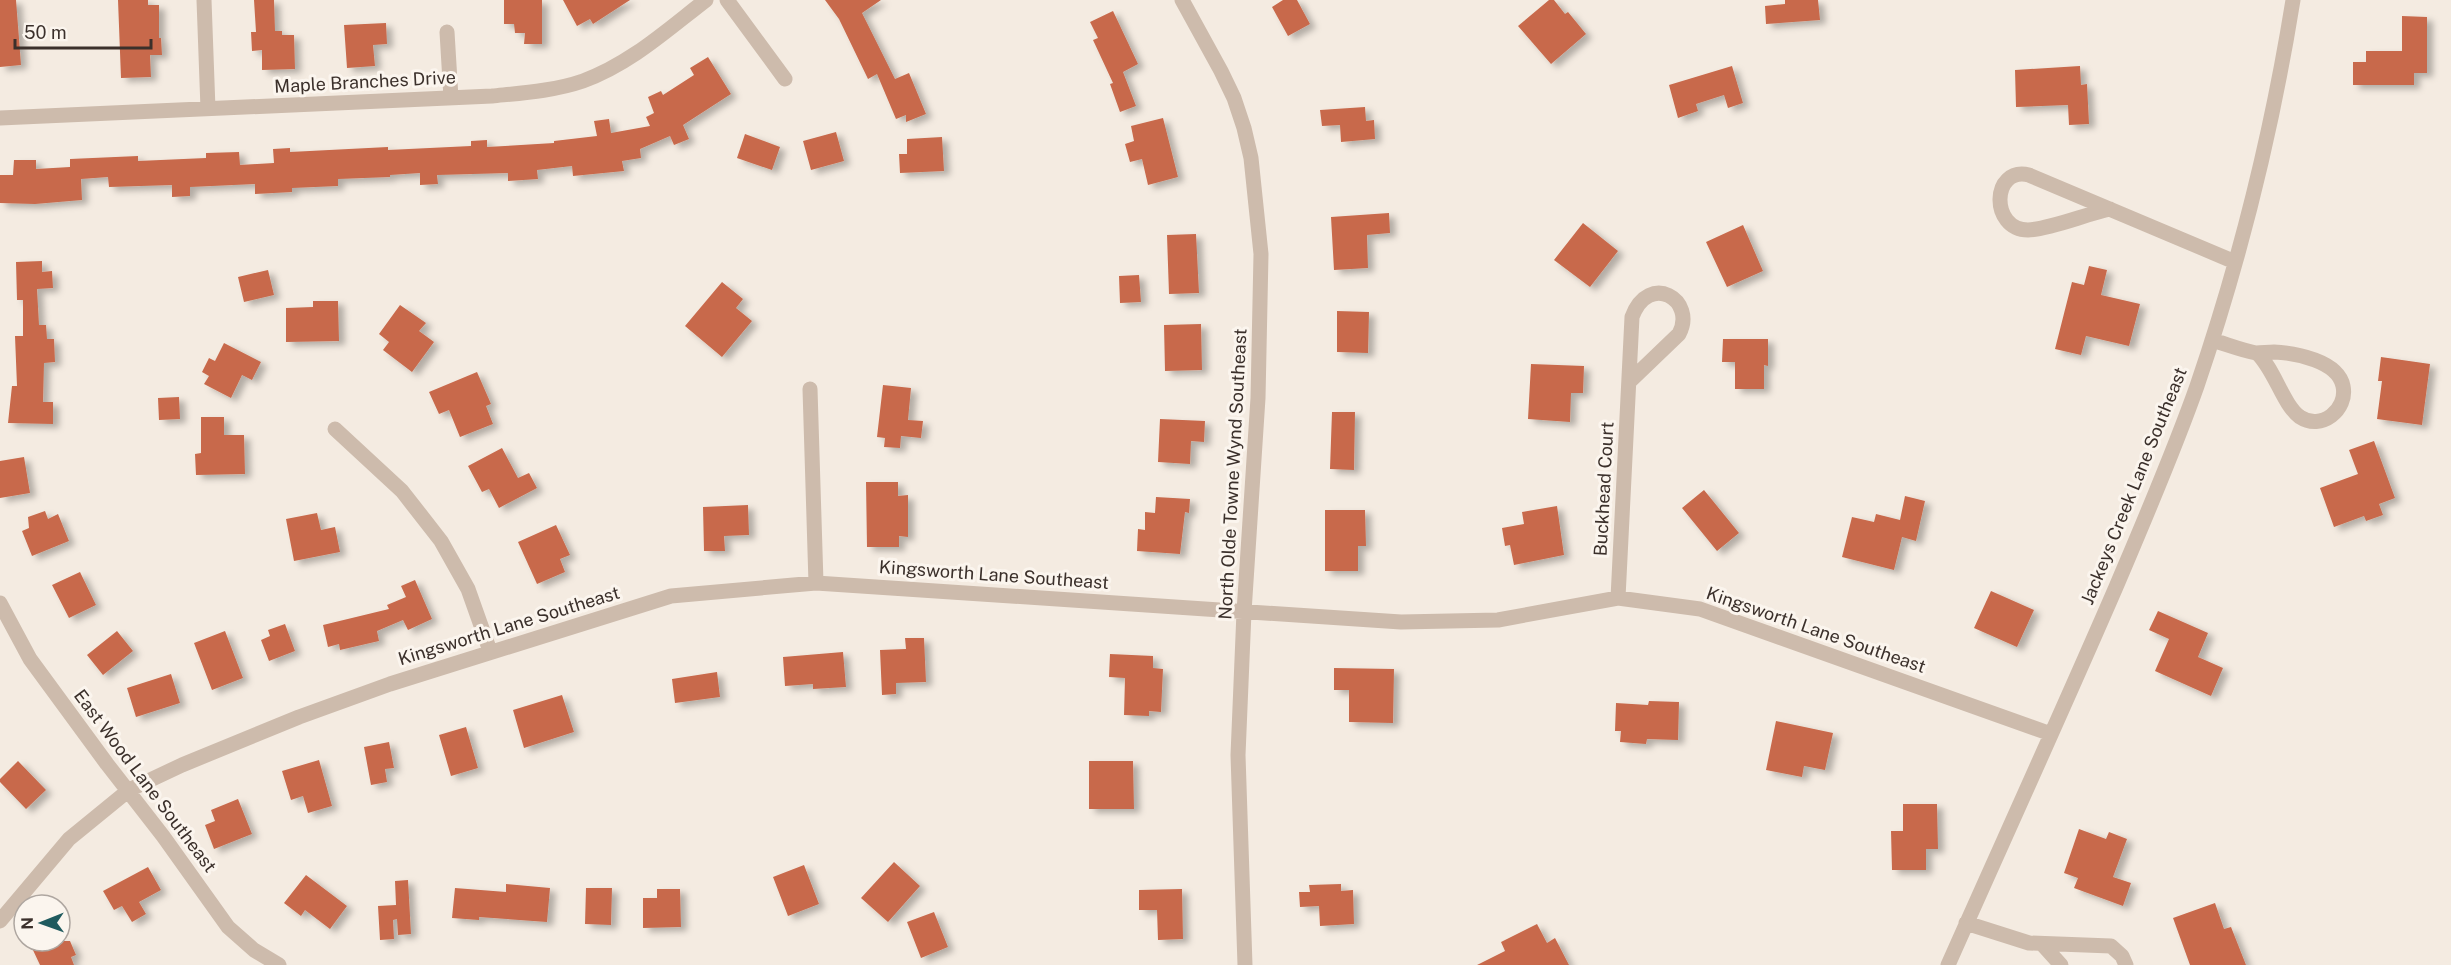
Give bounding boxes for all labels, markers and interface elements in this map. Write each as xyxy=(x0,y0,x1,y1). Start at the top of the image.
scale bar xyxy=(15,12,152,50)
text: 50 m xyxy=(24,22,67,43)
street label: Maple Branches Drive xyxy=(274,66,456,97)
street label: North Olde Towne Wynd Southeast xyxy=(1214,328,1251,620)
street label: Jackeys Creek Lane Southeast xyxy=(2076,364,2191,608)
street label: Buckhead Court xyxy=(1589,421,1618,557)
street label: Kingsworth Lane Southeast xyxy=(878,556,1110,593)
street label: Kingsworth Lane Southeast xyxy=(396,582,622,669)
street label: Kingsworth Lane Southeast xyxy=(1704,582,1929,677)
street label: East Wood Lane Southeast xyxy=(70,685,221,876)
north arrow xyxy=(12,893,72,953)
text: N xyxy=(18,917,37,930)

